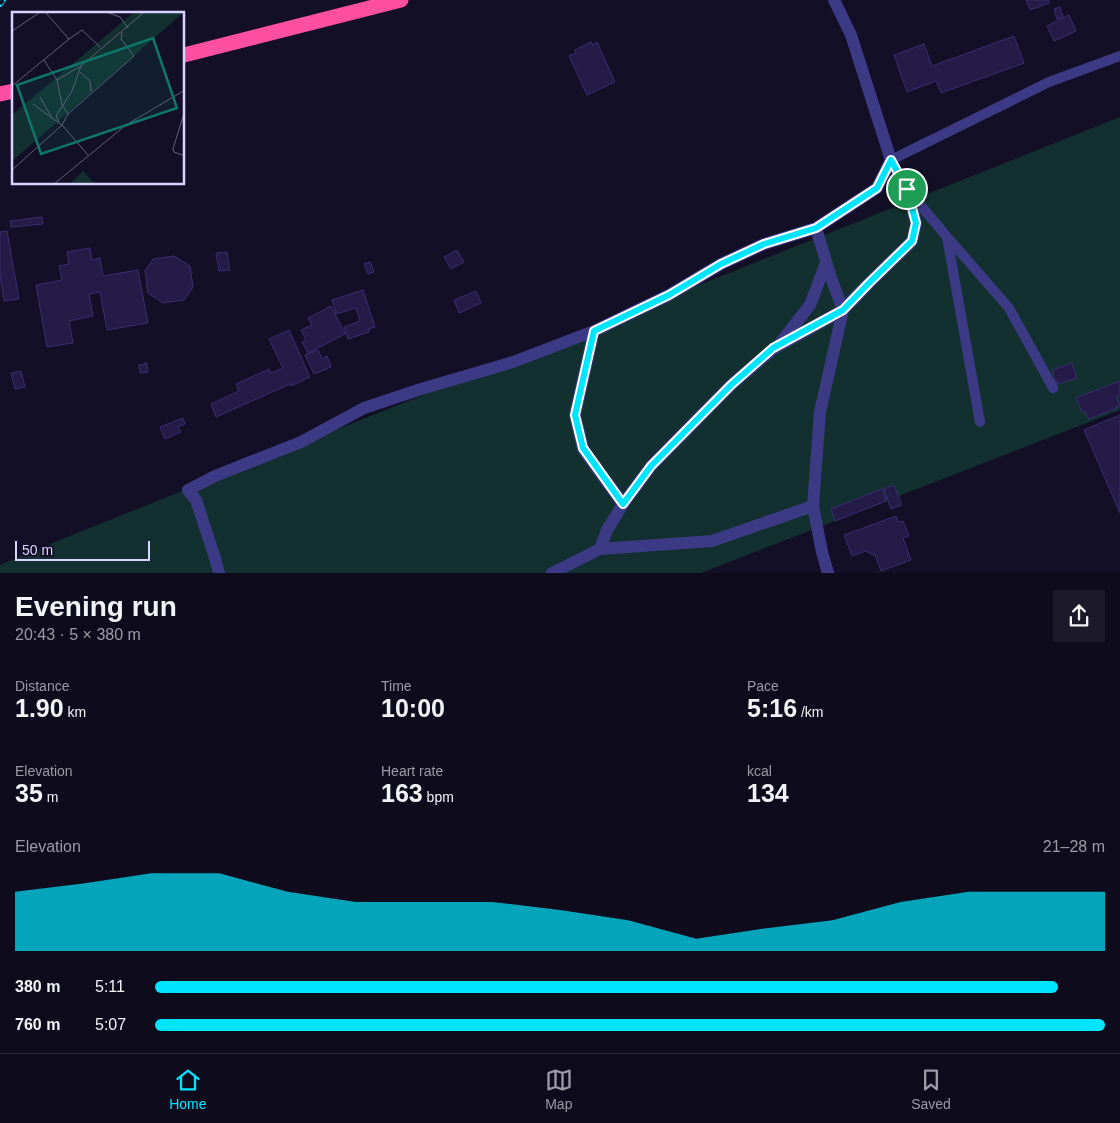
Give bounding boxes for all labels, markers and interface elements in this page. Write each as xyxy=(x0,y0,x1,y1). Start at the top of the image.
inset map xyxy=(12,12,185,185)
pin xyxy=(886,168,928,210)
icon: arrive xyxy=(893,175,921,203)
scale bar xyxy=(15,538,150,561)
text: 50 m xyxy=(22,542,53,558)
button: share xyxy=(1053,590,1105,642)
text: Evening run xyxy=(15,591,177,622)
text: 20:43 · 5 × 380 m xyxy=(15,626,141,643)
text: Distance xyxy=(15,678,69,694)
text: Time xyxy=(381,678,412,694)
text: Pace xyxy=(747,678,779,694)
text: 1.90 xyxy=(15,694,64,722)
text: 10:00 xyxy=(381,694,445,722)
text: 5:16 xyxy=(747,694,797,722)
text: km xyxy=(64,704,86,720)
text: /km xyxy=(797,704,824,720)
text: Elevation xyxy=(15,763,73,779)
text: Heart rate xyxy=(381,763,443,779)
text: kcal xyxy=(747,763,772,779)
text: 35 xyxy=(15,779,43,807)
text: 163 xyxy=(381,779,423,807)
text: 134 xyxy=(747,779,789,807)
text: m xyxy=(43,789,58,805)
text: bpm xyxy=(423,789,454,805)
text: Elevation xyxy=(15,838,81,855)
text: 21–28 m xyxy=(1043,838,1105,855)
text: 380 m xyxy=(15,978,60,995)
text: 5:11 xyxy=(95,978,125,995)
text: 760 m xyxy=(15,1016,60,1033)
text: 5:07 xyxy=(95,1016,126,1033)
tab: Home xyxy=(169,1066,207,1112)
tab: Map xyxy=(545,1066,573,1112)
tab: Saved xyxy=(911,1066,951,1112)

